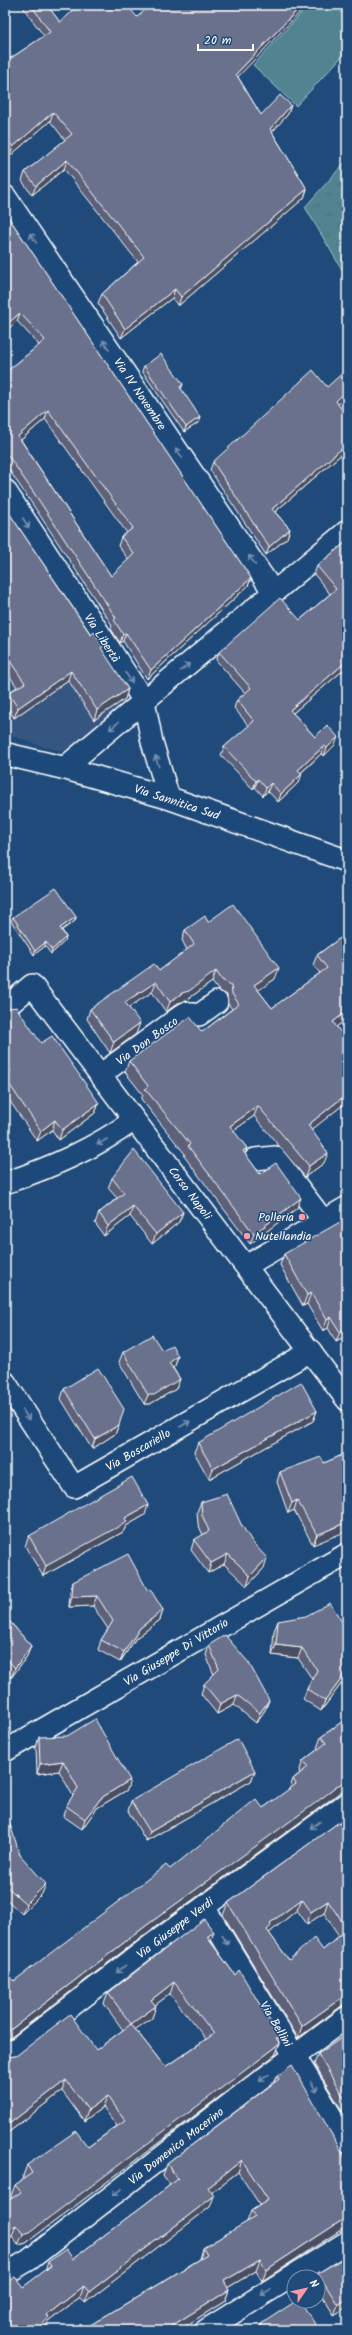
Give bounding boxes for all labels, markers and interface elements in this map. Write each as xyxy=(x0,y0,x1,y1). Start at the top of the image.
scale bar xyxy=(198,26,253,52)
text: 20 m xyxy=(204,31,232,50)
one-way arrow xyxy=(29,233,37,244)
one-way arrow xyxy=(102,340,110,351)
street label: Via IV Novembre xyxy=(108,354,171,435)
one-way arrow xyxy=(175,448,183,459)
one-way arrow xyxy=(23,517,31,529)
one-way arrow xyxy=(248,555,257,566)
street label: Via Libertà xyxy=(79,610,125,667)
one-way arrow xyxy=(179,663,190,672)
one-way arrow xyxy=(125,672,133,684)
one-way arrow xyxy=(109,722,119,731)
one-way arrow xyxy=(153,755,160,768)
street label: Via Sannitica Sud xyxy=(132,780,223,826)
street label: Via Don Bosco xyxy=(112,1012,182,1071)
one-way arrow xyxy=(96,1138,108,1146)
street label: Corso Napoli xyxy=(163,1163,217,1225)
place label: Polleria xyxy=(258,1208,294,1227)
marker: Polleria xyxy=(297,1212,307,1222)
place label: Nutellandia xyxy=(255,1227,312,1246)
marker: Nutellandia xyxy=(242,1231,252,1241)
one-way arrow xyxy=(22,1409,30,1420)
one-way arrow xyxy=(179,1419,191,1427)
street label: Via Boscariello xyxy=(102,1424,174,1477)
street label: Via Giuseppe Di Vittorio xyxy=(120,1614,232,1691)
one-way arrow xyxy=(310,1821,321,1829)
street label: Via Giuseppe Verdi xyxy=(133,1892,219,1964)
one-way arrow xyxy=(221,1934,229,1946)
one-way arrow xyxy=(115,1965,126,1973)
street label: Via Bellini xyxy=(254,1998,297,2052)
one-way arrow xyxy=(259,2074,270,2083)
one-way arrow xyxy=(311,2081,319,2093)
street label: Via Domenico Mocerino xyxy=(124,2103,228,2190)
one-way arrow xyxy=(111,2188,122,2196)
north arrow xyxy=(286,2269,326,2309)
text: N xyxy=(304,2276,323,2292)
one-way arrow xyxy=(261,2288,272,2296)

